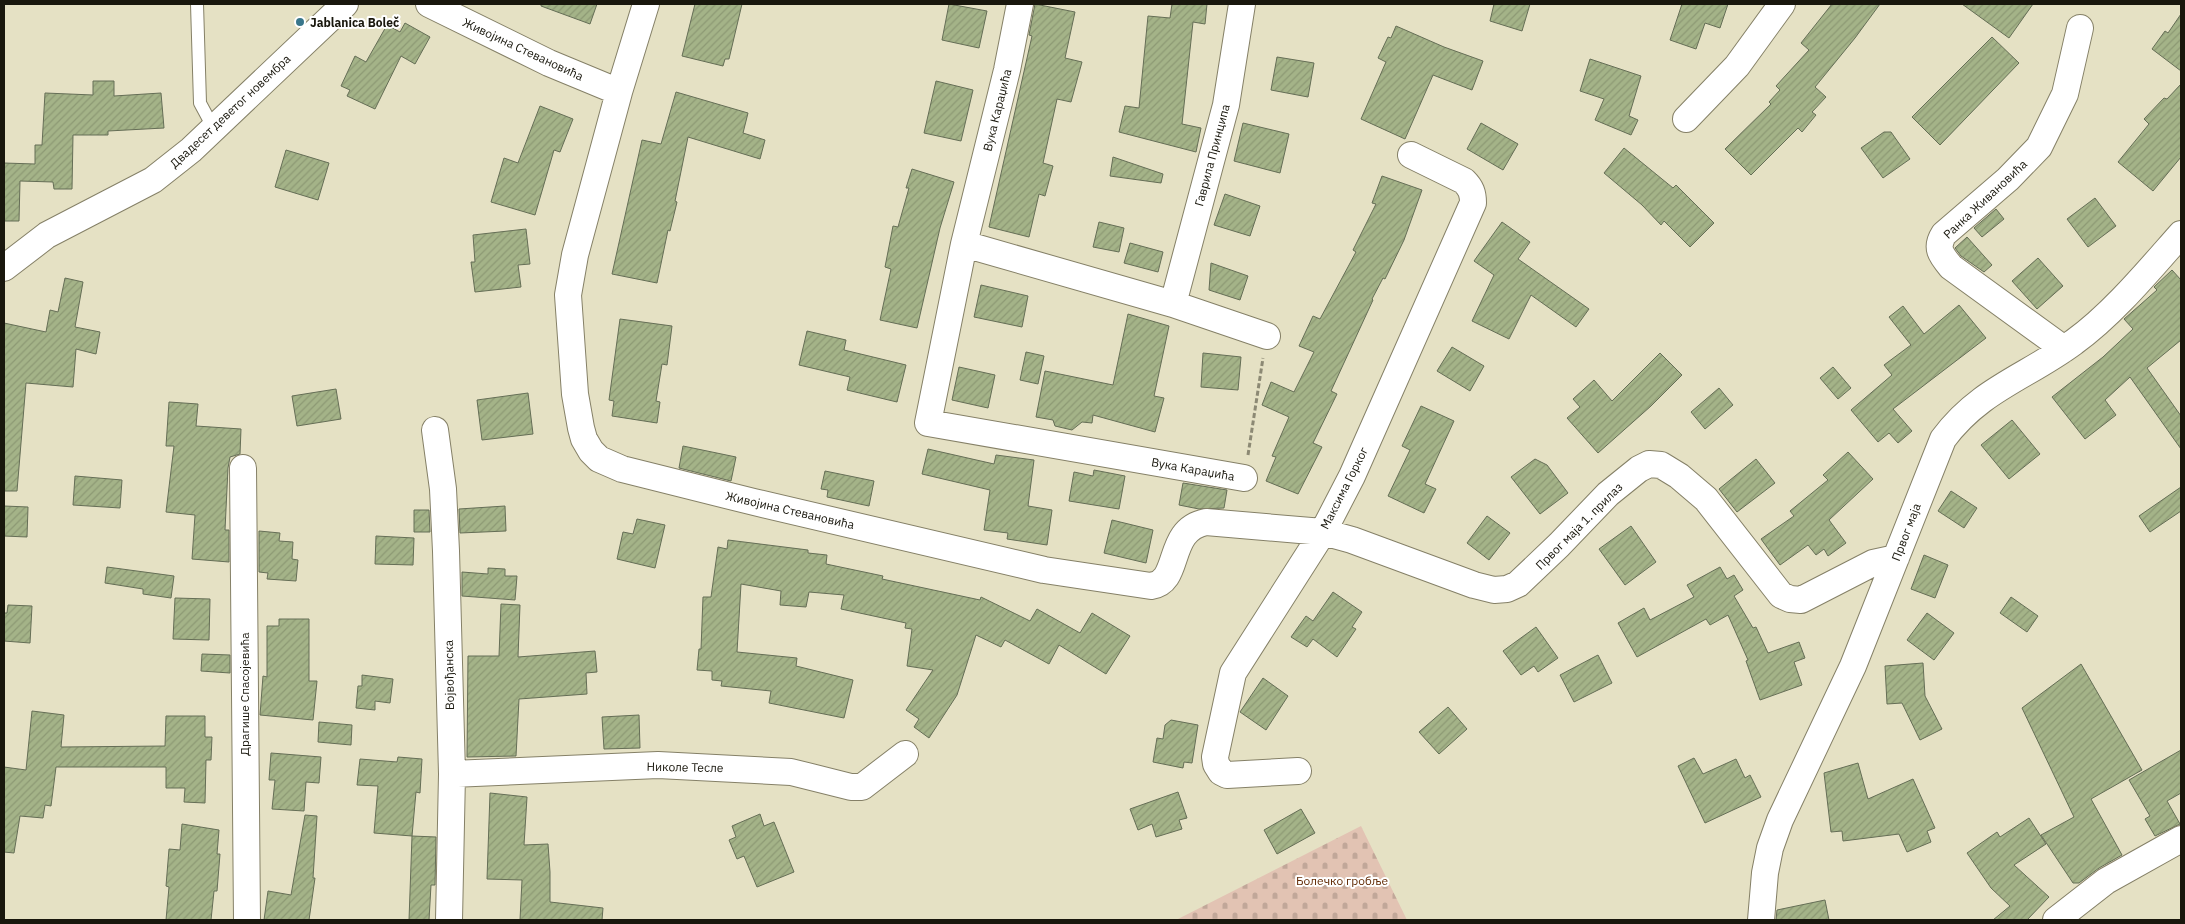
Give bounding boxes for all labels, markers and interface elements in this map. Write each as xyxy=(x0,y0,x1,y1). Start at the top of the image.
street label: Живојина Стевановића xyxy=(460,14,586,84)
place label: Jablanica Boleč xyxy=(310,15,399,30)
marker: Jablanica Boleč xyxy=(294,16,306,28)
street label: Двадесет деветог новембра xyxy=(167,51,294,171)
street label: Вука Караџића xyxy=(980,67,1015,153)
street label: Гаврила Принципа xyxy=(1191,102,1233,208)
street label: Ранка Живановића xyxy=(1940,156,2030,242)
street label: Максима Горког xyxy=(1317,444,1371,532)
street label: Вука Караџића xyxy=(1150,454,1236,484)
street label: Првог маја 1. прилаз xyxy=(1532,479,1626,573)
street label: Живојина Стевановића xyxy=(724,488,856,532)
street label: Првог маја xyxy=(1888,500,1924,563)
street label: Драгише Спасојевића xyxy=(237,632,252,756)
street label: Војвођанска xyxy=(441,639,457,710)
street label: Николе Тесле xyxy=(646,759,724,775)
park label: Болечко гробље xyxy=(1296,873,1388,888)

